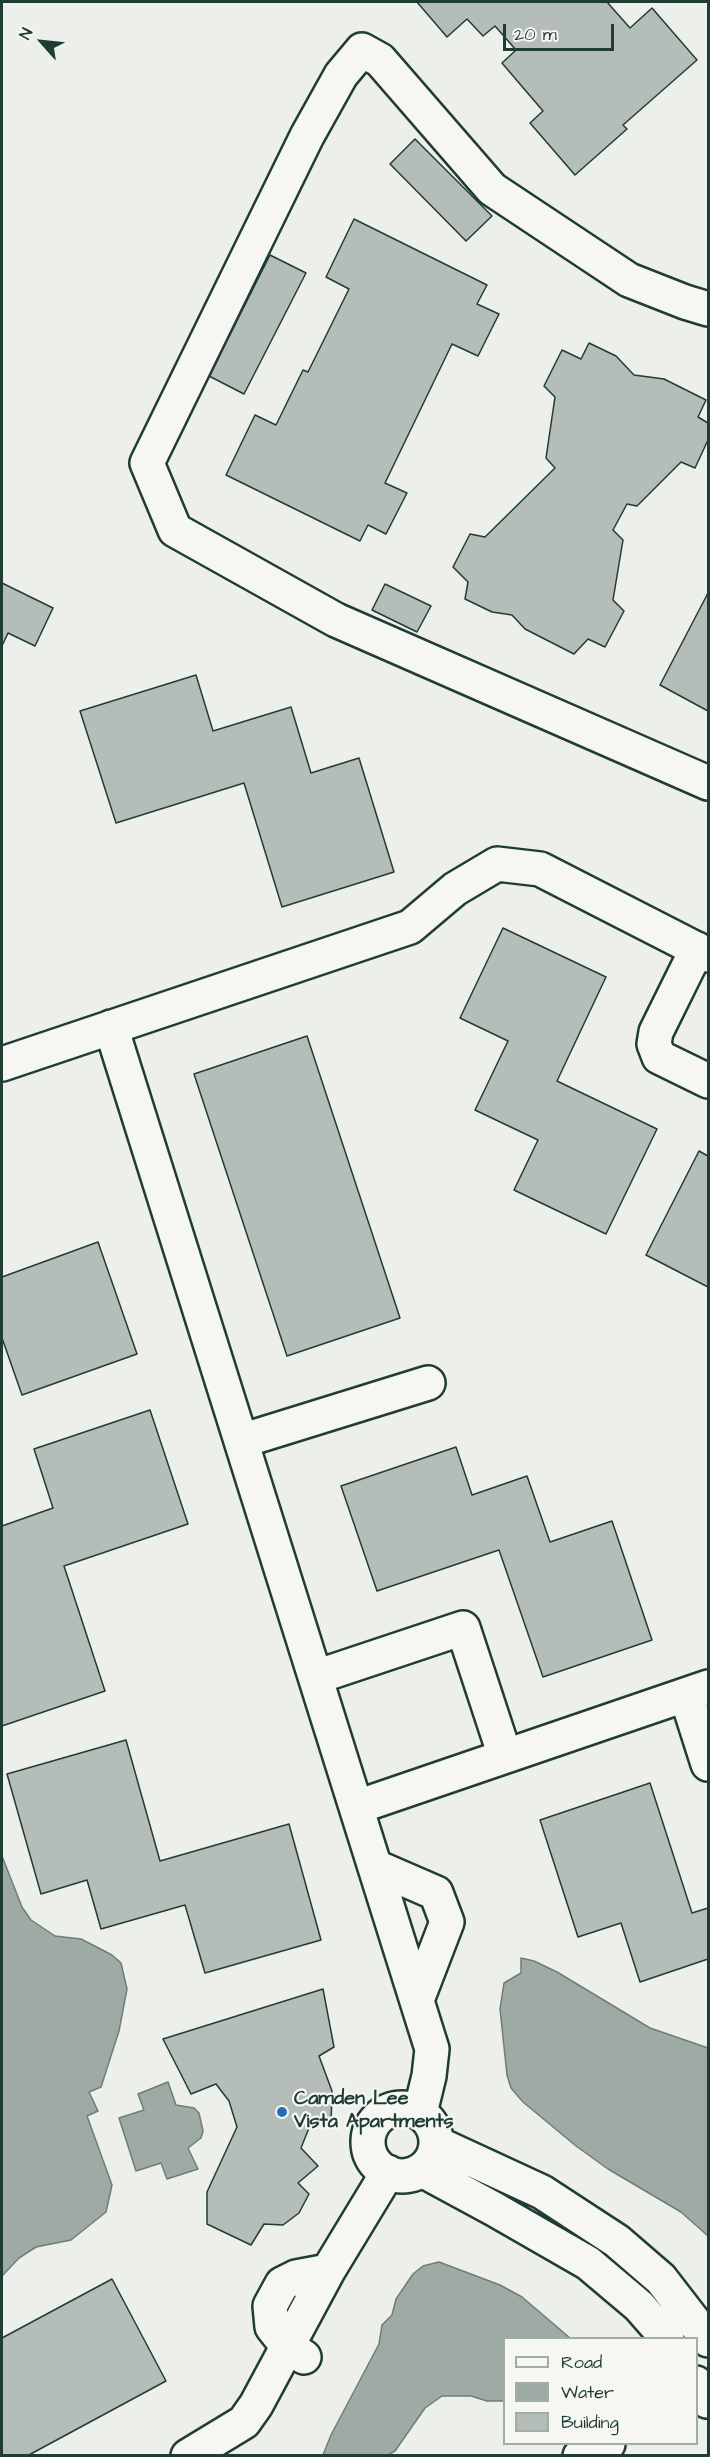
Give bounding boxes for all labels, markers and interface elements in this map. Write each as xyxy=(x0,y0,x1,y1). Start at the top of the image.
north arrow xyxy=(12,12,72,72)
scale bar xyxy=(506,12,617,50)
text: 20 m xyxy=(514,22,557,47)
text: N xyxy=(14,24,38,43)
place label: Camden Lee Vista Apartments xyxy=(294,2088,454,2135)
marker: Camden Lee Vista Apartments xyxy=(275,2105,289,2119)
legend xyxy=(503,2337,698,2445)
text: Road xyxy=(561,2350,602,2375)
text: Water xyxy=(561,2380,614,2405)
text: Building xyxy=(561,2410,619,2435)

